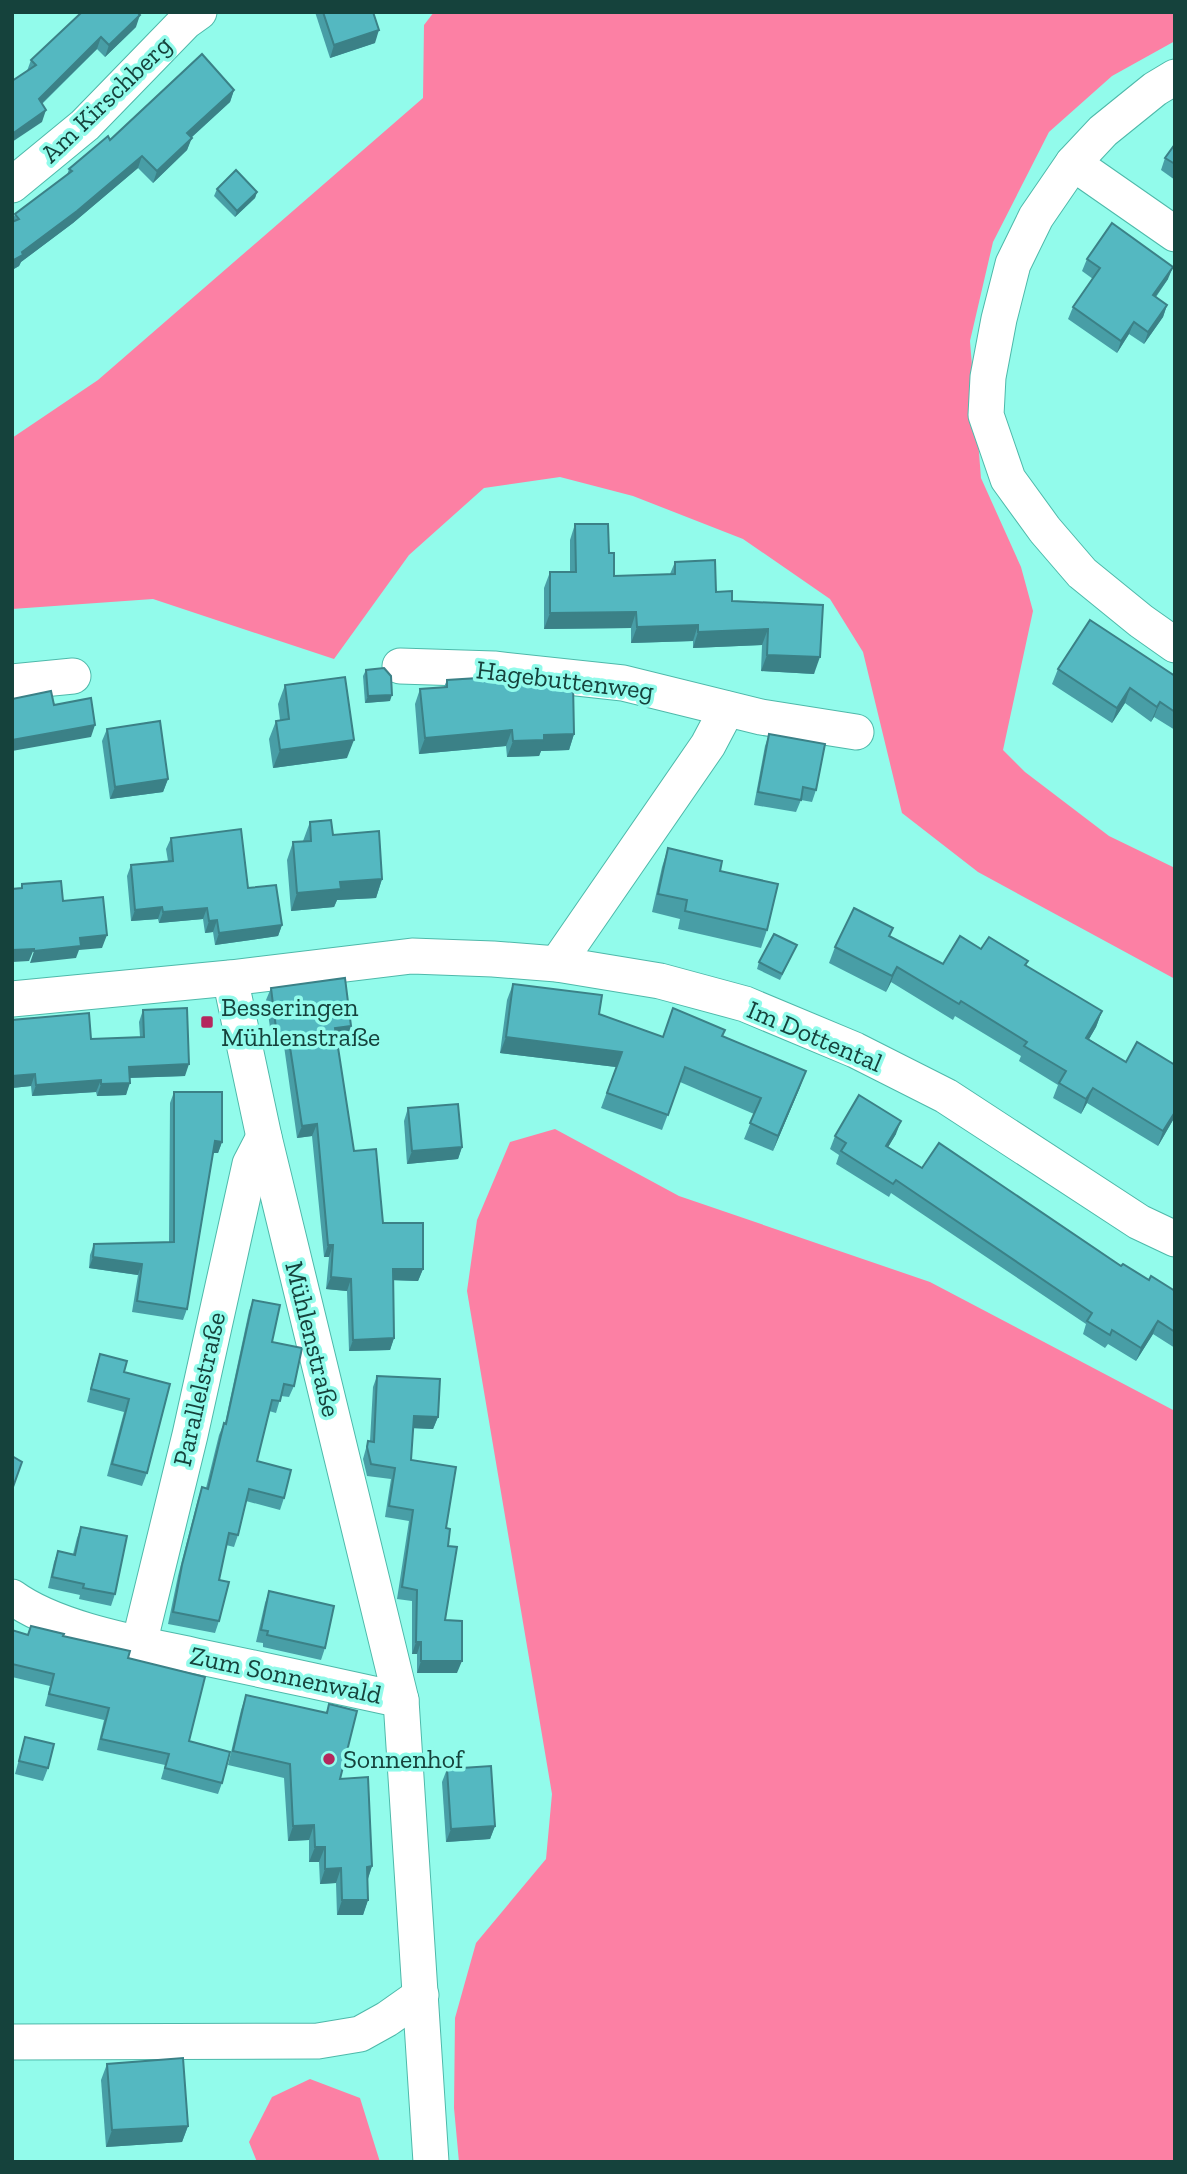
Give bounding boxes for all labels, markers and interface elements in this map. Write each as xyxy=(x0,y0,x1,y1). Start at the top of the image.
street label: Am Kirschberg xyxy=(34,29,178,169)
street label: Hagebuttenweg xyxy=(474,653,656,707)
place label: Besseringen Mühlenstraße xyxy=(221,991,380,1053)
street label: Im Dottental xyxy=(743,993,888,1079)
marker: Besseringen Mühlenstraße xyxy=(199,1014,215,1030)
street label: Mühlenstraße xyxy=(278,1258,348,1420)
street label: Parallelstraße xyxy=(166,1309,232,1469)
street label: Zum Sonnenwald xyxy=(187,1639,385,1711)
place label: Sonnenhof xyxy=(343,1743,465,1775)
marker: Sonnenhof xyxy=(321,1751,337,1767)

